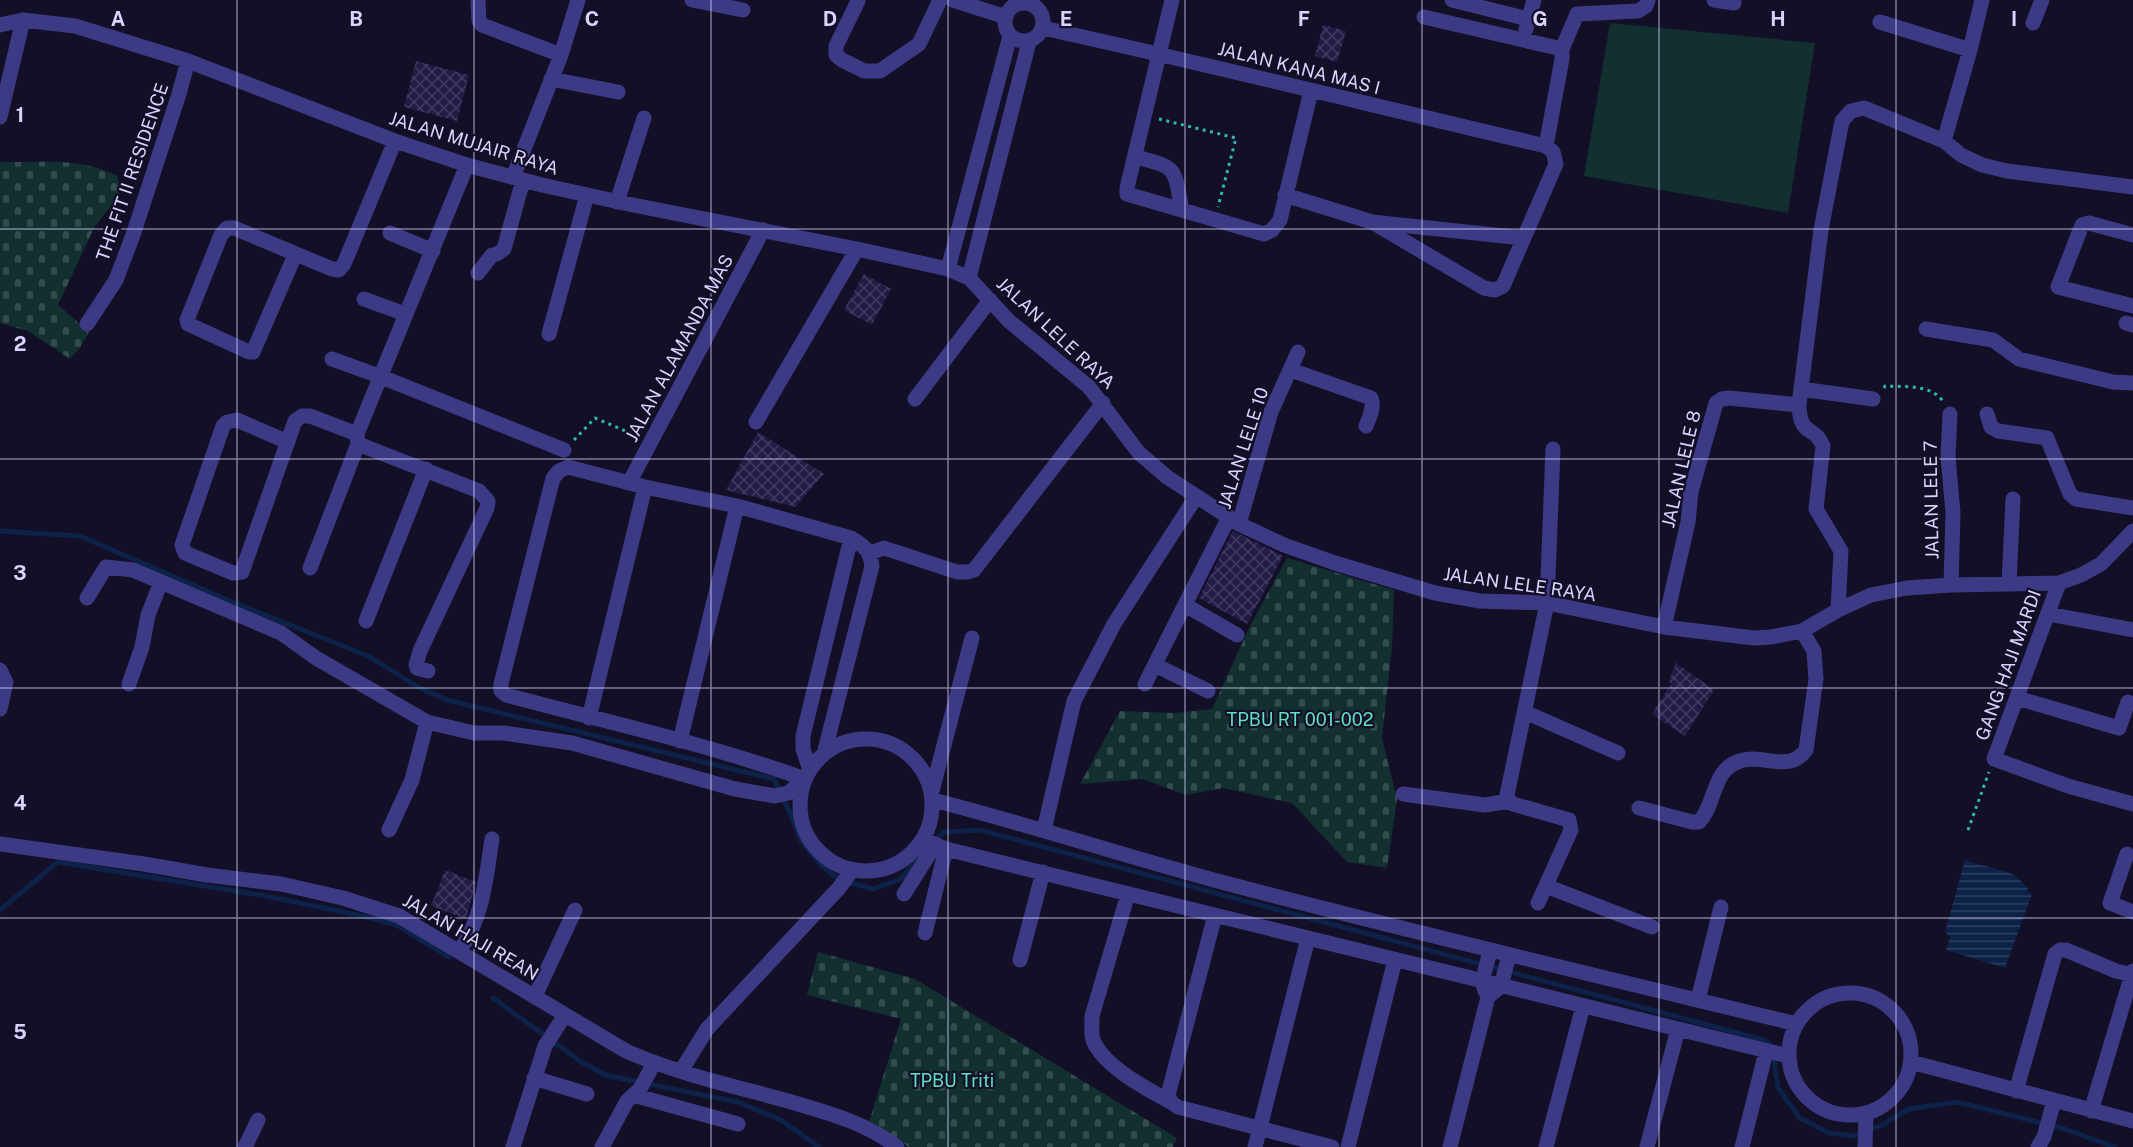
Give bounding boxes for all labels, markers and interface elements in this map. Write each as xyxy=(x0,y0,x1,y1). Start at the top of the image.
text: A xyxy=(111,7,125,31)
text: B xyxy=(349,7,363,31)
text: C xyxy=(585,7,599,31)
text: D xyxy=(823,7,837,31)
text: E xyxy=(1060,7,1072,31)
text: F xyxy=(1298,7,1310,31)
text: G xyxy=(1532,7,1548,31)
text: H xyxy=(1770,7,1786,31)
text: I xyxy=(2011,7,2017,31)
street label: JALAN KANA MAS I xyxy=(1216,38,1382,98)
street label: THE FIT II RESIDENCE xyxy=(92,80,172,264)
text: 1 xyxy=(16,103,24,127)
street label: JALAN MUJAIR RAYA xyxy=(387,107,561,179)
street label: JALAN ALAMANDA MAS xyxy=(621,251,737,445)
street label: JALAN LELE RAYA xyxy=(992,273,1120,393)
text: 2 xyxy=(14,332,26,356)
street label: JALAN LELE 10 xyxy=(1213,385,1273,511)
street label: JALAN LELE 8 xyxy=(1657,408,1705,530)
street label: JALAN LELE 7 xyxy=(1919,440,1943,560)
text: 3 xyxy=(13,561,27,585)
street label: JALAN LELE RAYA xyxy=(1442,563,1598,605)
street label: GANG HAJI MARDI xyxy=(1971,587,2045,743)
park label: TPBU RT 001-002 xyxy=(1227,709,1373,730)
text: 4 xyxy=(13,791,27,815)
street label: JALAN HAJI REAN xyxy=(399,890,543,984)
text: 5 xyxy=(13,1020,27,1044)
park label: TPBU Triti xyxy=(910,1070,994,1091)

